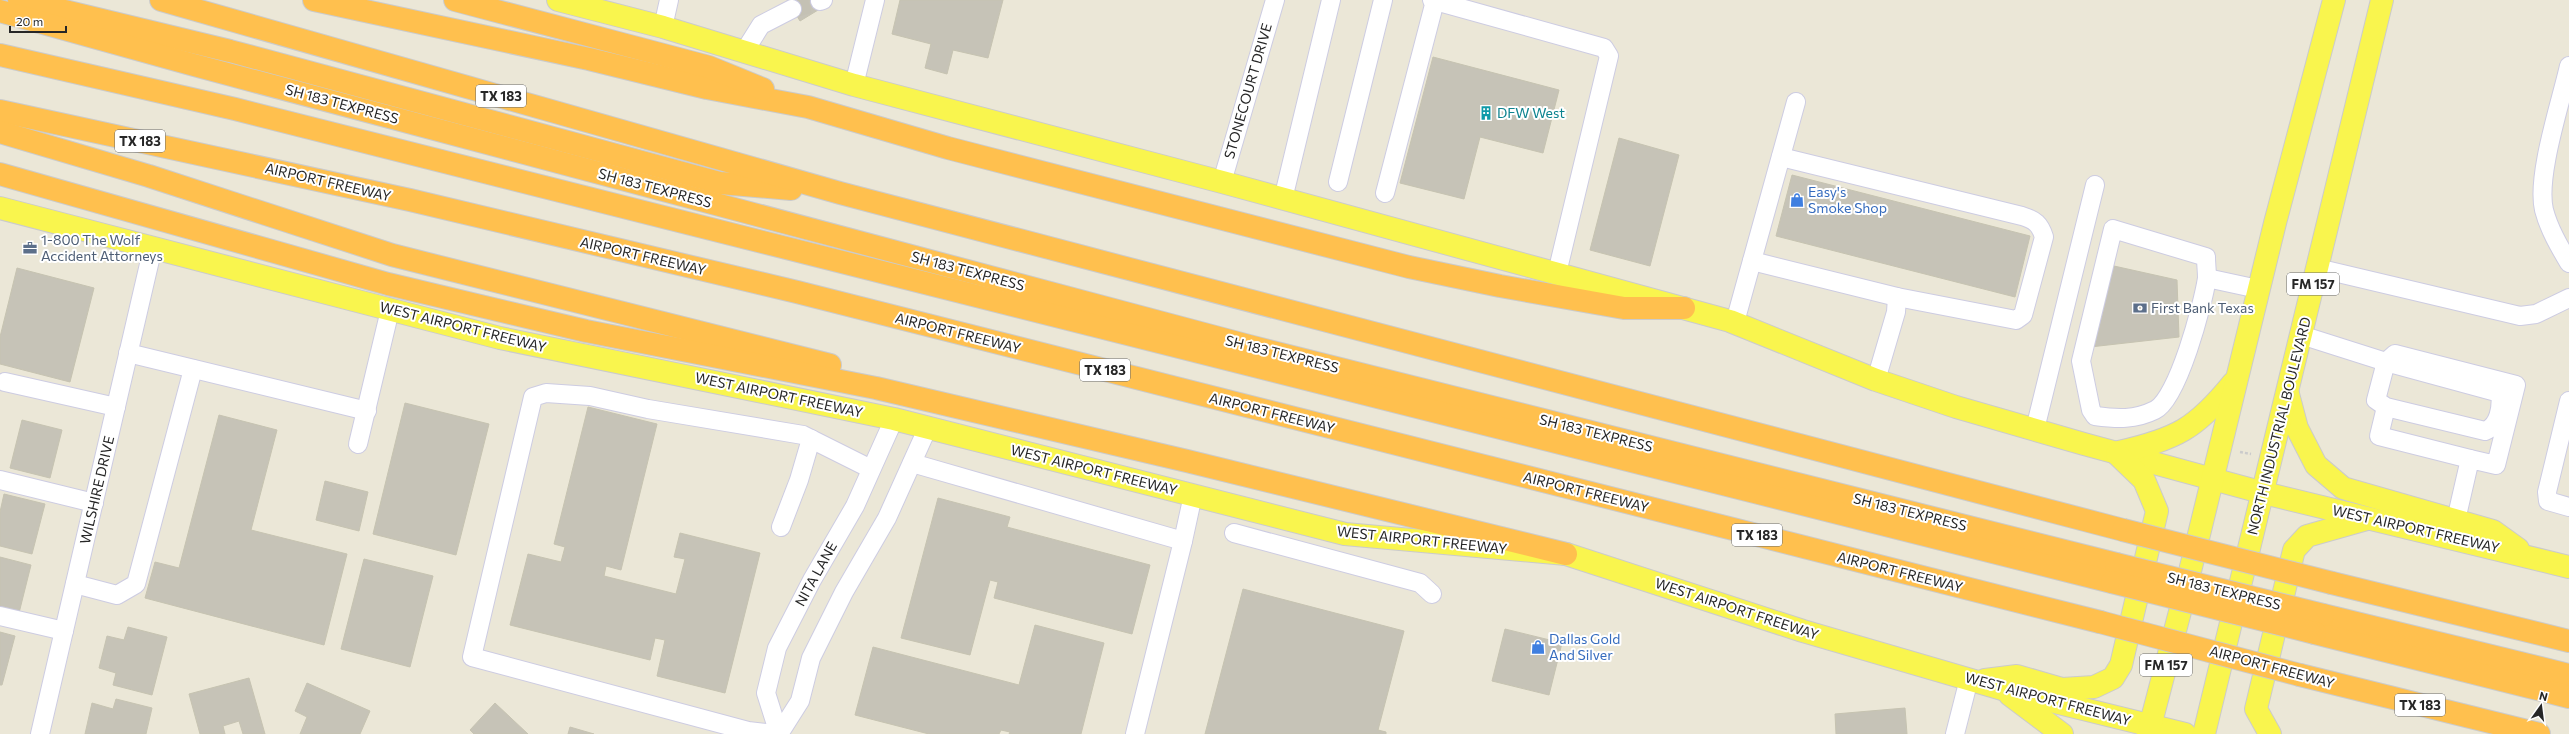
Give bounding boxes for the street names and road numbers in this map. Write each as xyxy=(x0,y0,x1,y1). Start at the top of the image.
street label: STONECOURT DRIVE xyxy=(1220,21,1275,161)
street label: SH 183 TEXPRESS xyxy=(284,80,400,127)
road number: TX 183 xyxy=(476,85,526,107)
road number: TX 183 xyxy=(115,130,165,152)
street label: AIRPORT FREEWAY xyxy=(263,159,393,204)
street label: SH 183 TEXPRESS xyxy=(597,164,713,211)
street label: AIRPORT FREEWAY xyxy=(578,233,708,278)
street label: SH 183 TEXPRESS xyxy=(910,247,1026,294)
road number: FM 157 xyxy=(2287,273,2339,295)
street label: WEST AIRPORT FREEWAY xyxy=(378,298,548,355)
street label: AIRPORT FREEWAY xyxy=(894,309,1023,356)
street label: NORTH INDUSTRIAL BOULEVARD xyxy=(2243,315,2314,537)
street label: SH 183 TEXPRESS xyxy=(1224,331,1341,376)
road number: TX 183 xyxy=(1080,359,1130,381)
street label: WEST AIRPORT FREEWAY xyxy=(694,368,865,421)
street label: AIRPORT FREEWAY xyxy=(1208,389,1337,436)
street label: SH 183 TEXPRESS xyxy=(1538,410,1655,455)
street label: WILSHIRE DRIVE xyxy=(76,434,117,546)
street label: WEST AIRPORT FREEWAY xyxy=(1009,441,1179,498)
street label: AIRPORT FREEWAY xyxy=(1522,468,1651,515)
street label: SH 183 TEXPRESS xyxy=(1852,489,1969,534)
street label: WEST AIRPORT FREEWAY xyxy=(2331,501,2501,556)
street label: WEST AIRPORT FREEWAY xyxy=(1336,522,1508,557)
road number: TX 183 xyxy=(1732,524,1782,546)
street label: NITA LANE xyxy=(791,539,840,609)
street label: AIRPORT FREEWAY xyxy=(1836,548,1965,595)
street label: SH 183 TEXPRESS xyxy=(2166,568,2283,613)
street label: WEST AIRPORT FREEWAY xyxy=(1653,574,1821,643)
street label: AIRPORT FREEWAY xyxy=(2208,642,2337,691)
road number: FM 157 xyxy=(2140,654,2192,676)
street label: WEST AIRPORT FREEWAY xyxy=(1963,668,2133,729)
road number: TX 183 xyxy=(2395,694,2445,716)

